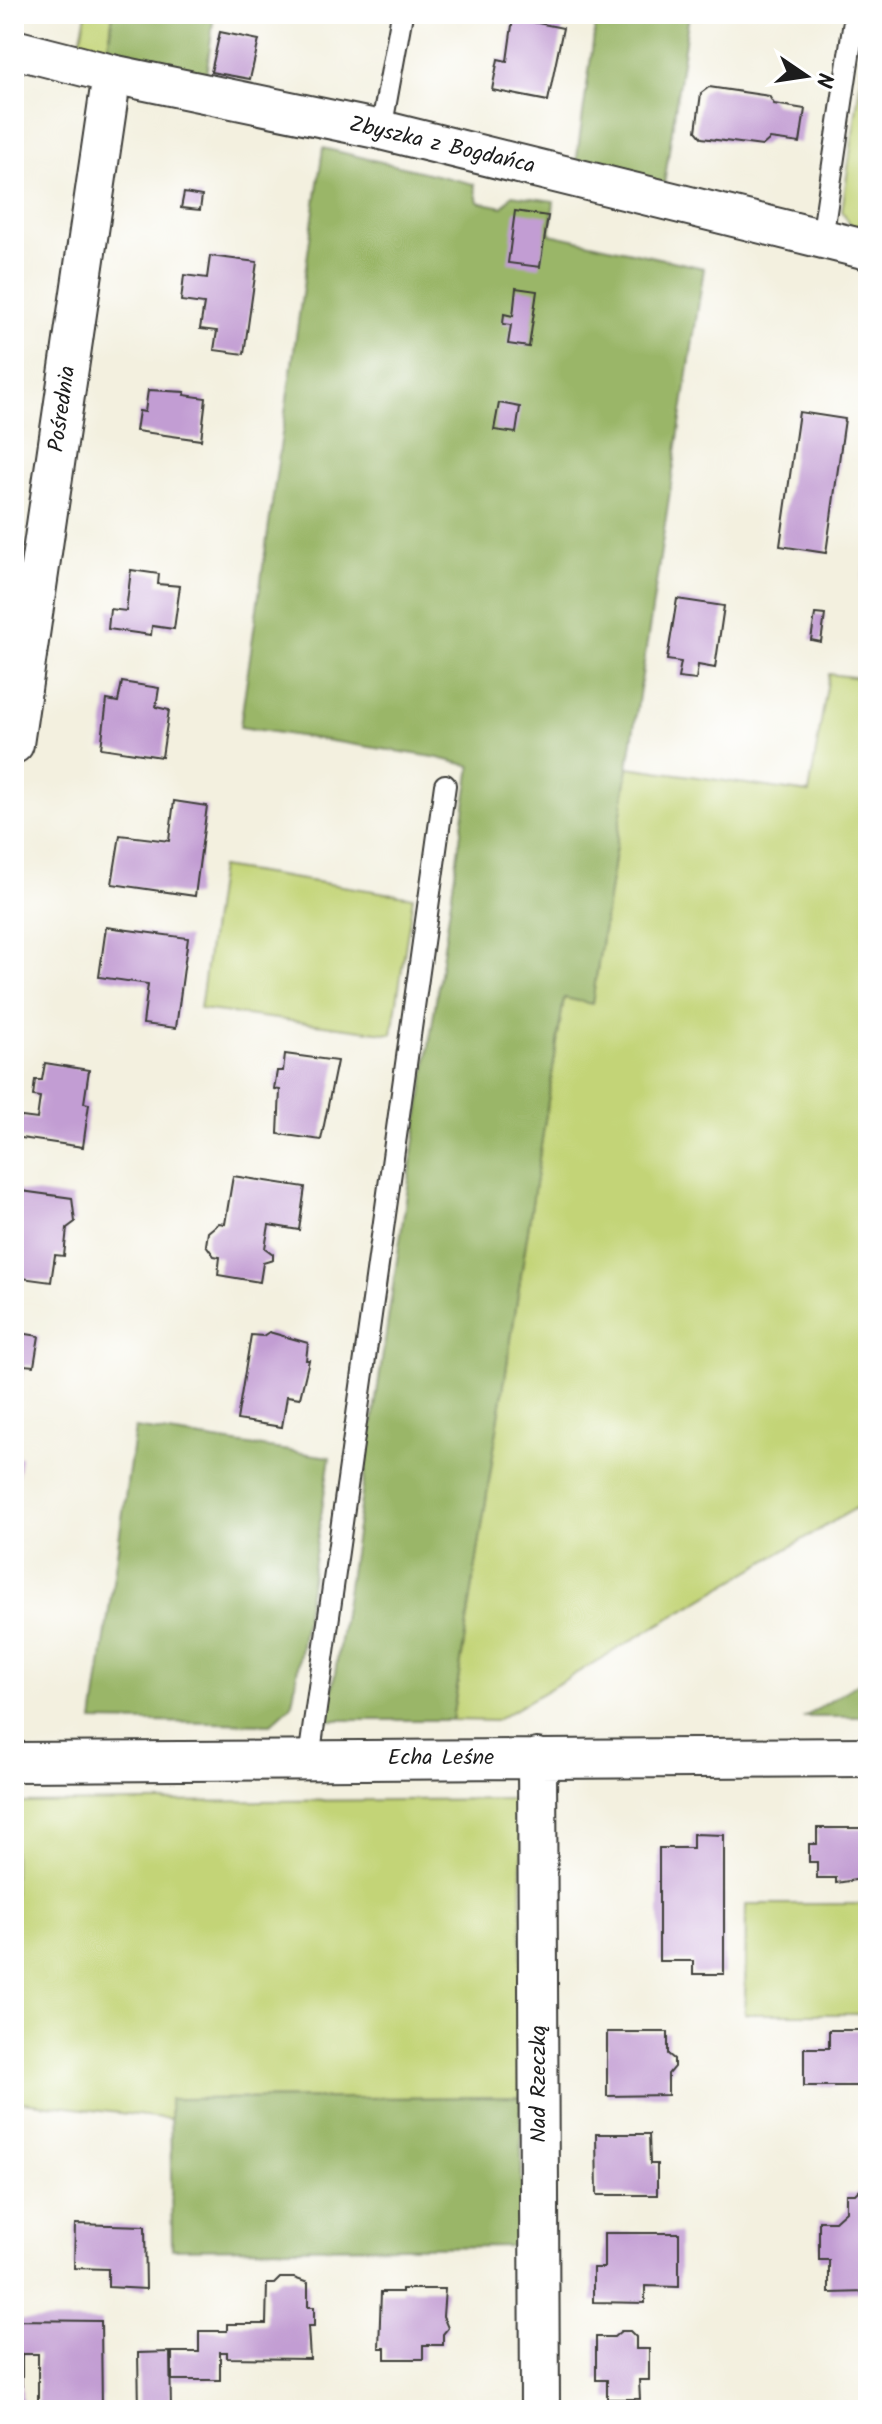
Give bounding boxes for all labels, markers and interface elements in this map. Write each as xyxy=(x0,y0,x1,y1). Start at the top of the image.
north arrow xyxy=(766,36,846,116)
text: N xyxy=(804,69,842,91)
street label: Zbyszka z Bogdańca xyxy=(345,108,539,184)
street label: Pośrednia xyxy=(40,364,86,454)
street label: Echa Leśne xyxy=(388,1741,494,1776)
street label: Nad Rzeczką xyxy=(522,2025,557,2143)

